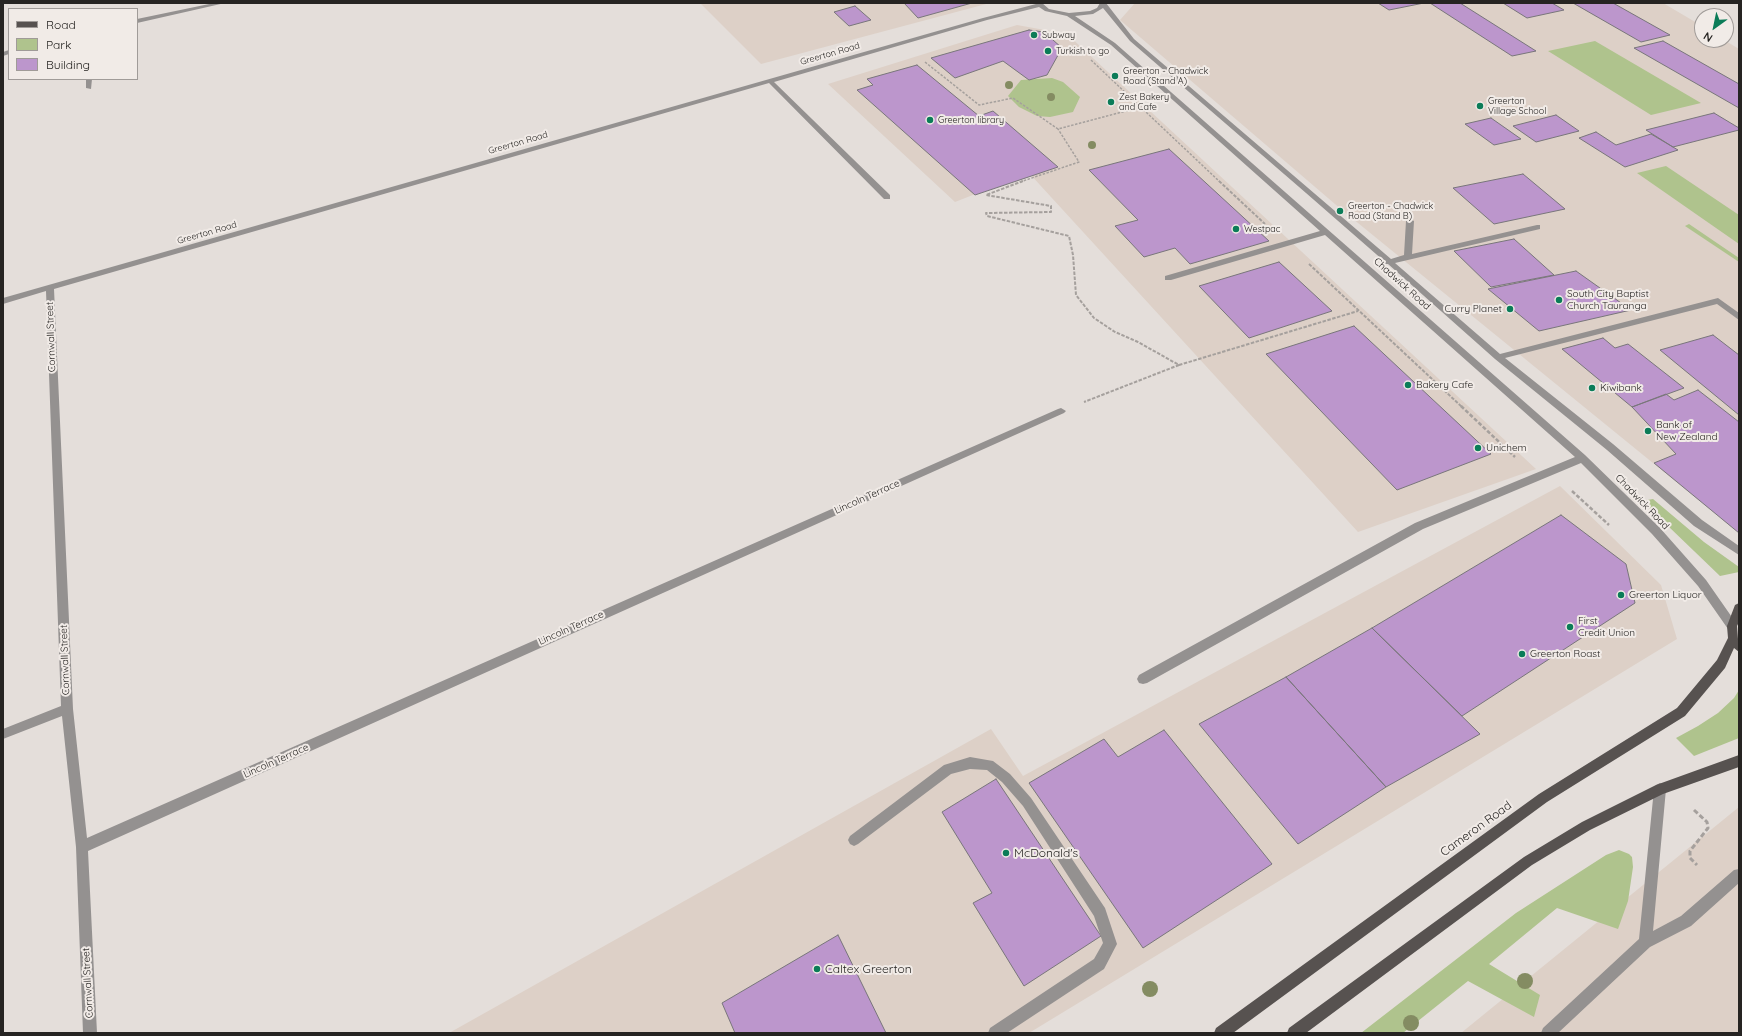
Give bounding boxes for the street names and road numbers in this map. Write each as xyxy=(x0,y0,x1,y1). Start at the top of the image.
street label: Greerton Road xyxy=(799,40,861,68)
street label: Greerton Road xyxy=(487,129,549,157)
street label: Greerton Road xyxy=(176,219,238,247)
street label: Chadwick Road xyxy=(1371,255,1433,313)
street label: Cornwall Street xyxy=(44,302,58,372)
street label: Chadwick Road xyxy=(1613,472,1671,532)
street label: Lincoln Terrace xyxy=(832,477,902,517)
street label: Lincoln Terrace xyxy=(536,608,606,648)
street label: Cornwall Street xyxy=(58,625,72,695)
street label: Lincoln Terrace xyxy=(241,741,311,781)
street label: Cameron Road xyxy=(1438,798,1514,860)
street label: Cornwall Street xyxy=(80,947,96,1019)

